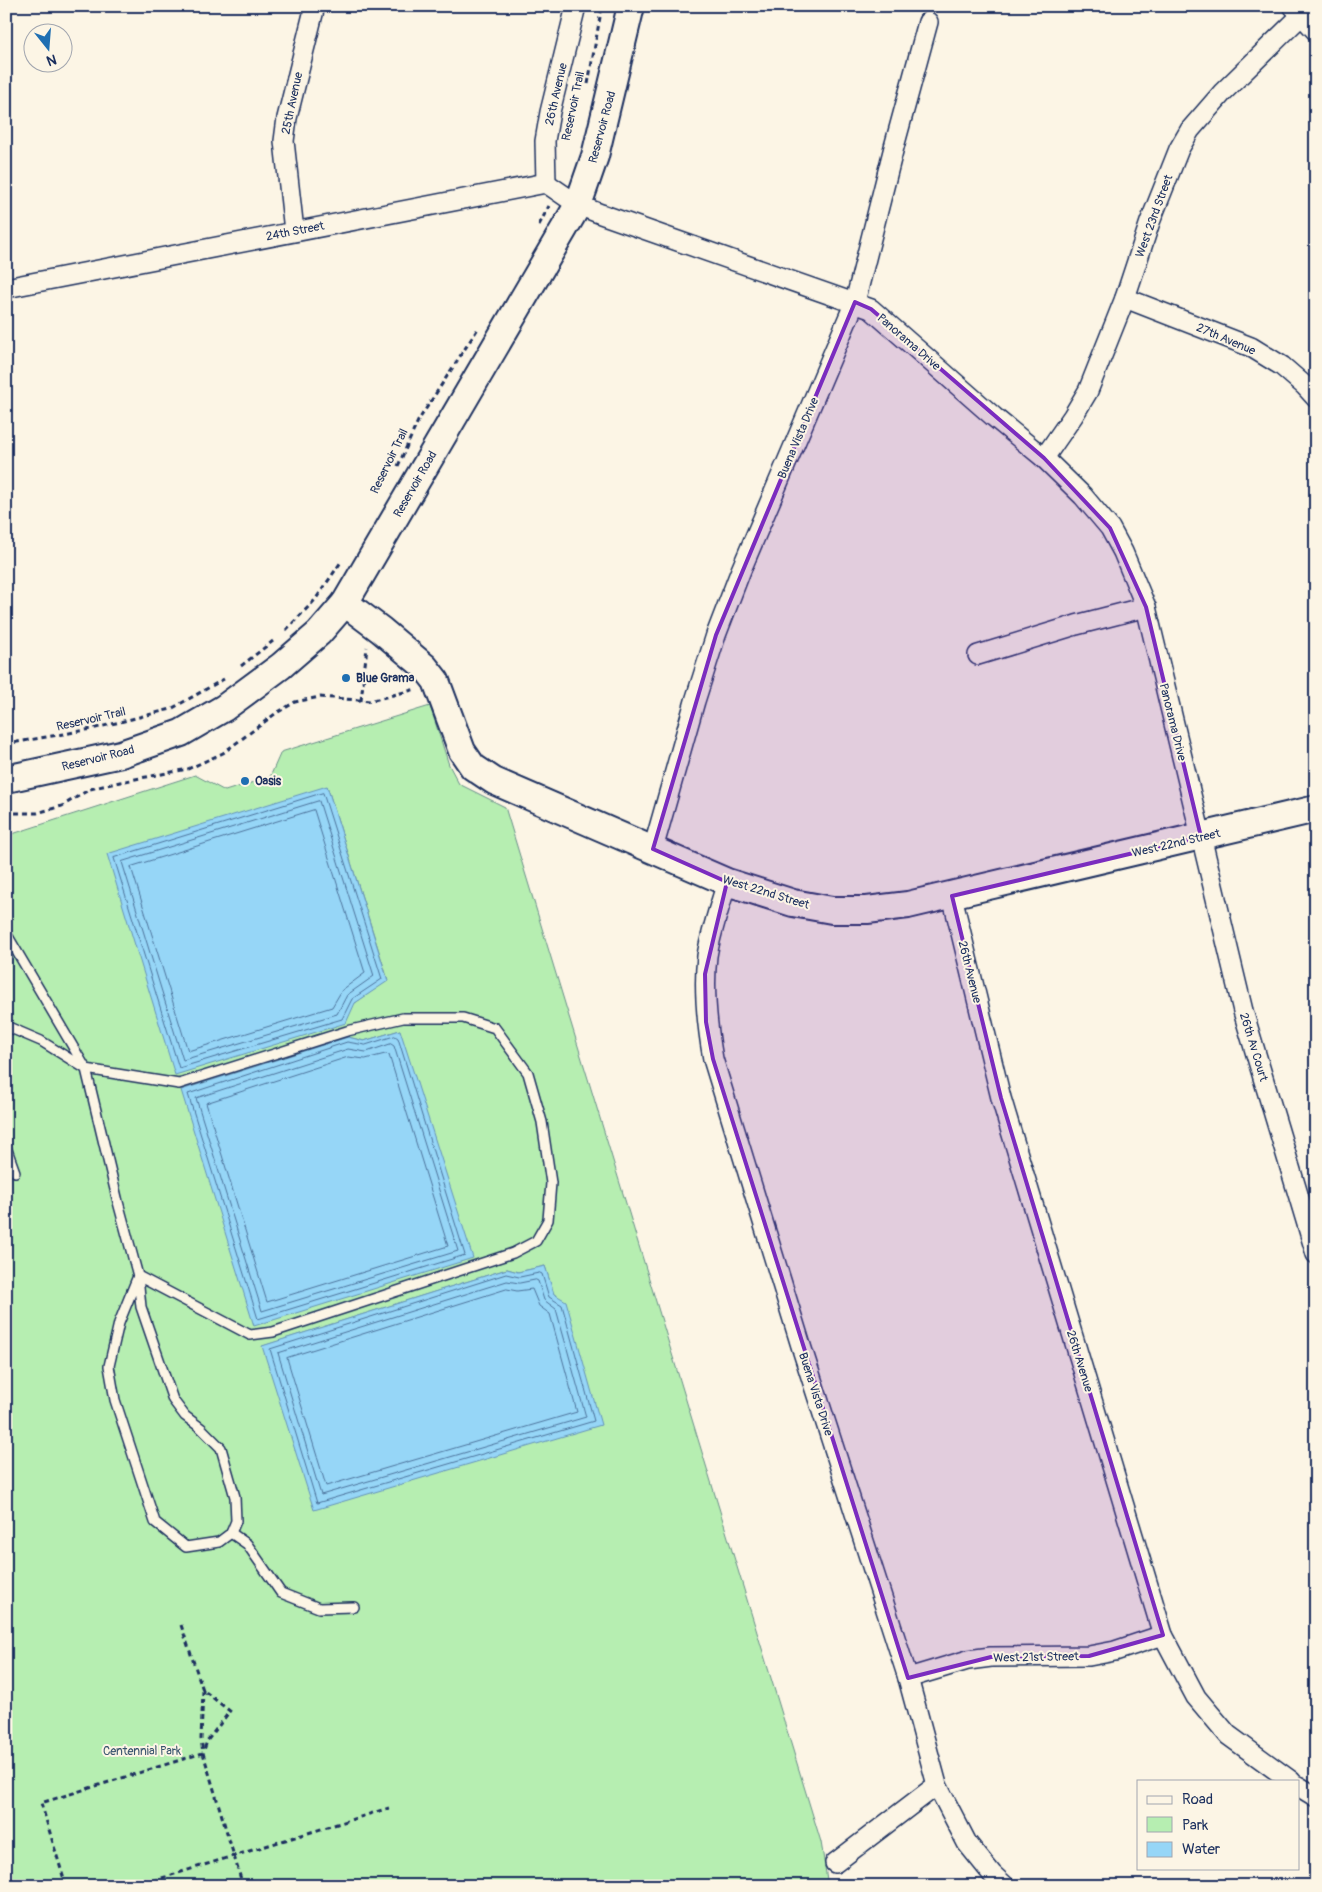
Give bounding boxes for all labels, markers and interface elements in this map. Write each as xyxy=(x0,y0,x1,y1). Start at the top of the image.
north arrow xyxy=(22,22,72,72)
text: N xyxy=(45,50,59,69)
street label: 26th Avenue xyxy=(542,61,571,127)
street label: Reservoir Trail xyxy=(559,70,588,142)
street label: 25th Avenue xyxy=(279,71,306,136)
street label: Reservoir Road xyxy=(586,89,619,165)
street label: West 23rd Street xyxy=(1133,173,1176,260)
street label: 24th Street xyxy=(265,218,326,245)
street label: Panorama Drive xyxy=(874,311,944,374)
street label: 27th Avenue xyxy=(1194,320,1258,359)
street label: Buena Vista Drive xyxy=(775,395,822,481)
street label: Reservoir Trail xyxy=(367,426,412,496)
street label: Reservoir Road xyxy=(390,448,441,520)
place label: Blue Grama xyxy=(356,671,415,686)
marker: Blue Grama xyxy=(340,672,352,684)
street label: Panorama Drive xyxy=(1156,682,1189,762)
street label: Reservoir Trail xyxy=(55,704,127,735)
street label: Reservoir Road xyxy=(60,742,136,775)
place label: Oasis xyxy=(255,774,282,789)
marker: Oasis xyxy=(239,775,251,787)
street label: West 22nd Street xyxy=(1130,826,1222,861)
street label: West 22nd Street xyxy=(721,872,811,913)
street label: 26th Avenue xyxy=(955,939,985,1005)
street label: 26th Av Court xyxy=(1236,1011,1271,1083)
street label: 26th Avenue xyxy=(1063,1329,1096,1394)
street label: Buena Vista Drive xyxy=(795,1351,836,1438)
street label: West 21st Street xyxy=(993,1649,1079,1666)
park label: Centennial Park xyxy=(103,1744,181,1759)
legend xyxy=(1137,1780,1300,1870)
text: Road xyxy=(1182,1790,1213,1809)
text: Park xyxy=(1182,1816,1209,1835)
text: Water xyxy=(1182,1840,1221,1859)

